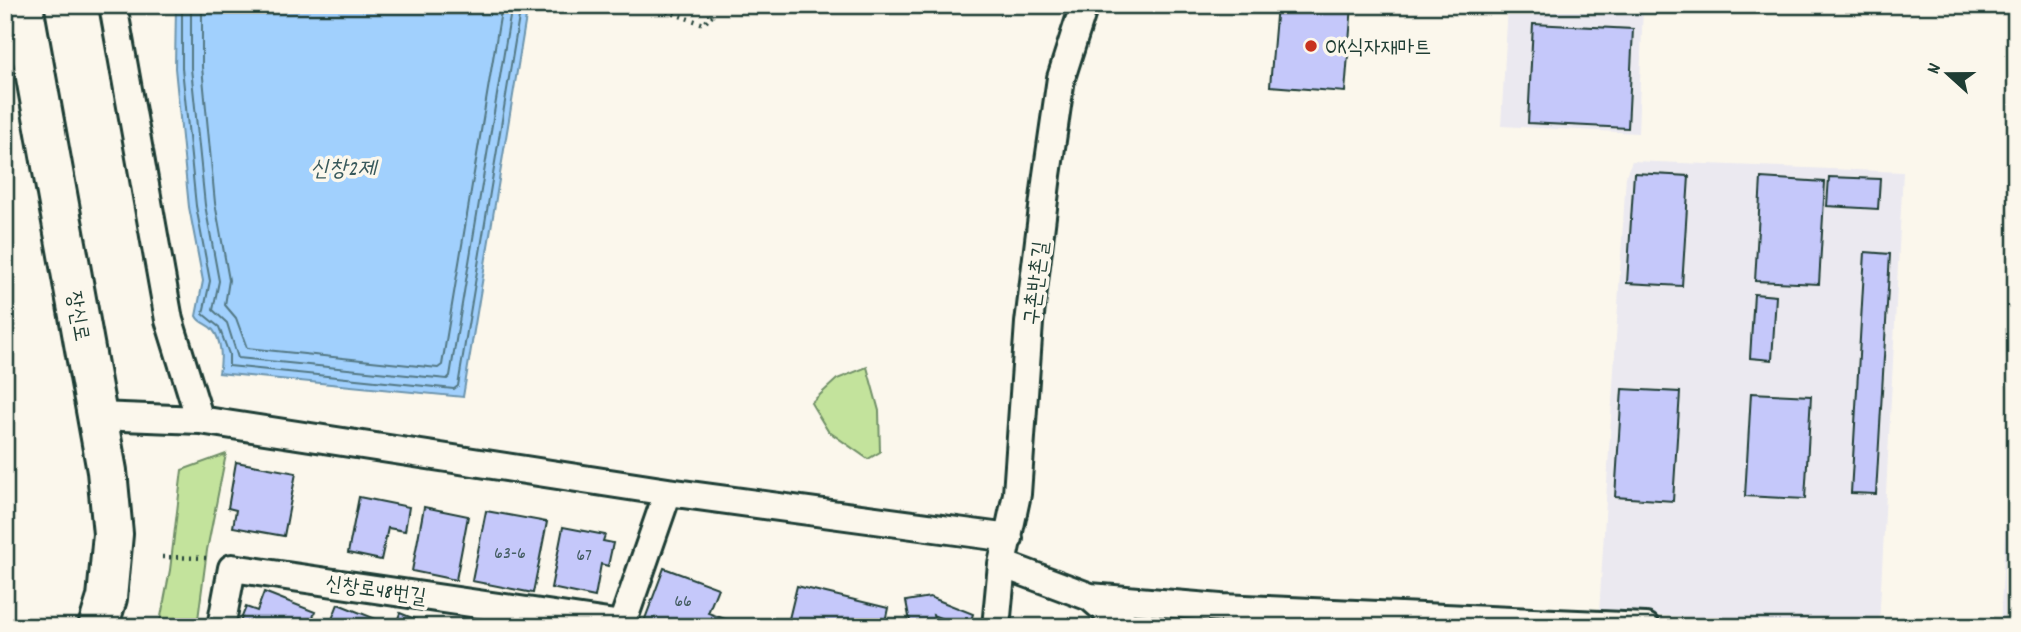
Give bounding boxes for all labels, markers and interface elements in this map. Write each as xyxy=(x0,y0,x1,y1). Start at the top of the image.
place label: OK식자재마트 xyxy=(1325,34,1431,64)
marker: OK식자재마트 xyxy=(1303,38,1319,54)
north arrow xyxy=(1912,38,1982,108)
text: N xyxy=(1921,60,1950,78)
water label: 신창2제 xyxy=(310,154,379,187)
street label: 구촌반촌길 xyxy=(1018,240,1058,327)
street label: 장신로 xyxy=(57,289,95,344)
house number: 63-6 xyxy=(494,542,526,567)
house number: 67 xyxy=(576,544,592,569)
street label: 신창로48번길 xyxy=(323,570,428,614)
house number: 66 xyxy=(674,590,692,615)

